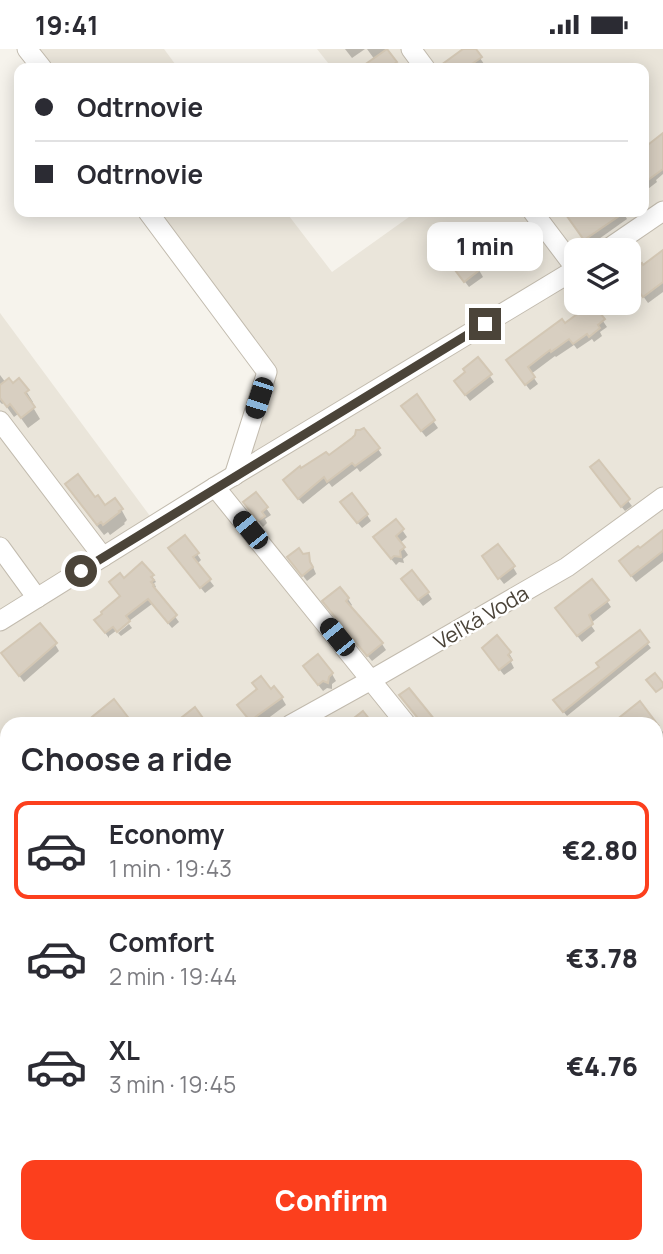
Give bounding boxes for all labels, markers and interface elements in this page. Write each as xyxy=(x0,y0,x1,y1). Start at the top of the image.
text: 19:41 xyxy=(35,7,99,43)
text: Odtrnovie xyxy=(77,89,203,125)
text: Odtrnovie xyxy=(77,156,203,192)
callout: 1 min xyxy=(427,223,543,271)
text: 1 min xyxy=(456,230,514,262)
map controls xyxy=(564,238,641,315)
button: layers xyxy=(564,238,641,315)
route end xyxy=(469,308,501,340)
car xyxy=(243,375,276,421)
car xyxy=(229,507,272,553)
route start xyxy=(65,555,97,587)
street label: Veľká Voda xyxy=(429,579,533,655)
car xyxy=(316,614,359,660)
text: Choose a ride xyxy=(21,737,232,781)
text: Economy xyxy=(109,816,224,852)
icon: car xyxy=(25,819,88,882)
text: €2.80 xyxy=(562,832,638,868)
text: 1 min · 19:43 xyxy=(109,852,232,884)
text: Comfort xyxy=(109,924,215,960)
icon: car xyxy=(25,927,88,990)
text: €3.78 xyxy=(566,940,638,976)
text: 2 min · 19:44 xyxy=(109,960,237,992)
text: XL xyxy=(109,1032,140,1068)
icon: car xyxy=(25,1035,88,1098)
text: €4.76 xyxy=(566,1048,638,1084)
text: 3 min · 19:45 xyxy=(109,1068,236,1100)
button: Confirm xyxy=(21,1160,642,1240)

